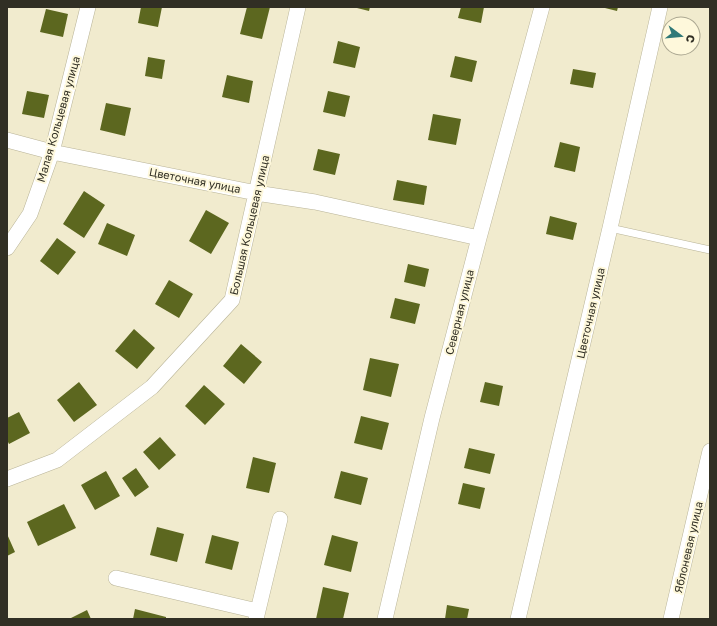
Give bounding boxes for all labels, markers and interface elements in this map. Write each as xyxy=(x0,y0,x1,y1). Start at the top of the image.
north arrow xyxy=(661,16,701,56)
text: С xyxy=(684,33,698,45)
street label: Малая Кольцевая улица xyxy=(34,55,82,183)
street label: Большая Кольцевая улица xyxy=(227,154,271,296)
street label: Цветочная улица xyxy=(148,165,242,195)
street label: Цветочная улица xyxy=(573,266,607,360)
street label: Северная улица xyxy=(442,268,476,356)
street label: Яблоневая улица xyxy=(671,500,705,594)

